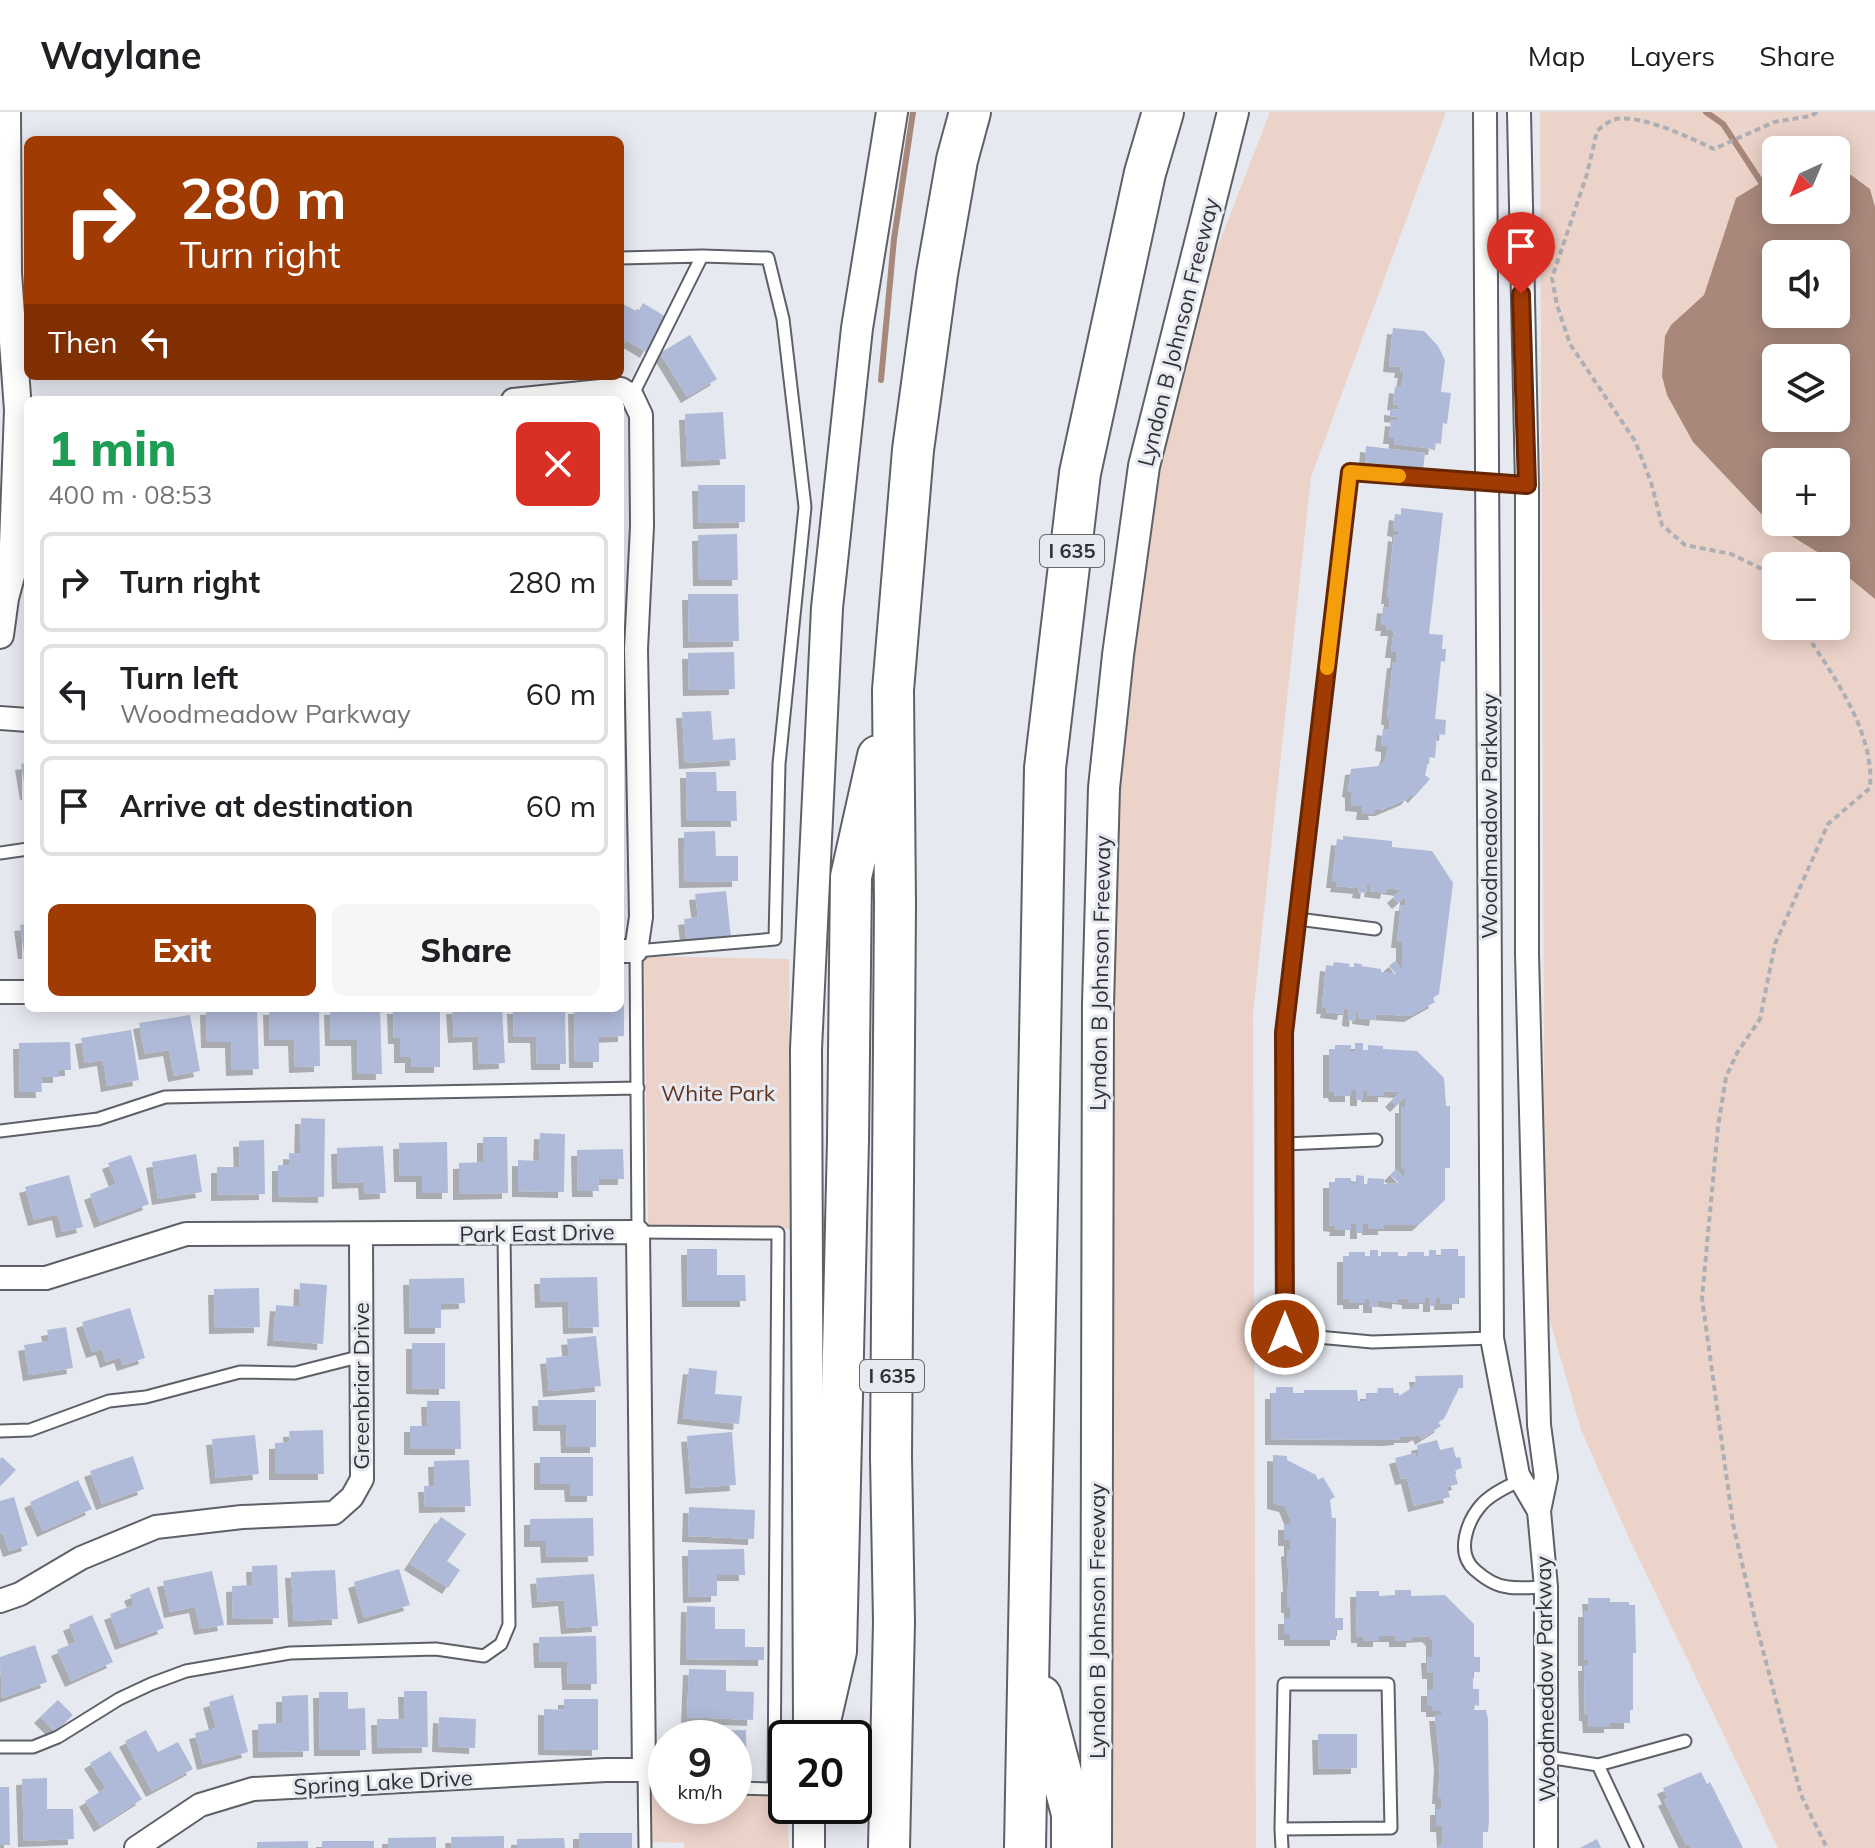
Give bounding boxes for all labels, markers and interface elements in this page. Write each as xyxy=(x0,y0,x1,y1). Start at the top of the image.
text: Waylane xyxy=(40,31,202,79)
text: Map xyxy=(1528,38,1585,73)
text: Layers xyxy=(1629,38,1715,73)
text: Share xyxy=(1759,38,1835,73)
north arrow xyxy=(1762,136,1850,224)
map controls xyxy=(1762,136,1850,640)
text: 280 m xyxy=(180,163,347,233)
icon: right xyxy=(48,168,152,272)
street label: Lyndon B Johnson Freeway xyxy=(1131,194,1225,469)
pin xyxy=(1487,212,1555,294)
icon: arrive xyxy=(1499,224,1543,268)
text: Turn right xyxy=(180,232,341,277)
button: sound xyxy=(1762,240,1850,328)
icon: left xyxy=(134,320,178,364)
text: Then xyxy=(48,323,118,361)
button: layers xyxy=(1762,344,1850,432)
text: 1 min xyxy=(48,418,177,478)
button: close xyxy=(516,422,600,506)
button: + xyxy=(1762,448,1850,536)
text: 400 m · 08:53 xyxy=(48,478,212,511)
road number: I 635 xyxy=(1040,535,1104,567)
button: − xyxy=(1762,552,1850,640)
icon: right xyxy=(52,560,96,604)
text: Turn right xyxy=(120,563,260,601)
text: 280 m xyxy=(508,563,596,601)
text: Turn left xyxy=(120,659,238,697)
icon: left xyxy=(52,672,96,716)
text: 60 m xyxy=(526,675,596,713)
street label: Woodmeadow Parkway xyxy=(1475,693,1503,939)
text: Woodmeadow Parkway xyxy=(120,697,411,730)
icon: arrive xyxy=(52,784,96,828)
text: Arrive at destination xyxy=(120,787,414,825)
text: 60 m xyxy=(526,787,596,825)
street label: Lyndon B Johnson Freeway xyxy=(1084,835,1116,1111)
button: Exit xyxy=(48,904,316,996)
button: Share xyxy=(332,904,600,996)
park label: White Park xyxy=(661,1079,776,1107)
street label: Park East Drive xyxy=(459,1218,615,1248)
position arrow xyxy=(1243,1292,1327,1376)
street label: Greenbriar Drive xyxy=(347,1302,375,1470)
road number: I 635 xyxy=(860,1360,924,1392)
street label: Lyndon B Johnson Freeway xyxy=(1083,1483,1111,1759)
street label: Woodmeadow Parkway xyxy=(1529,1555,1561,1802)
speed limit sign: 20 xyxy=(768,1720,872,1824)
text: 9 xyxy=(688,1737,712,1787)
street label: Spring Lake Drive xyxy=(293,1763,473,1801)
text: km/h xyxy=(677,1779,723,1804)

